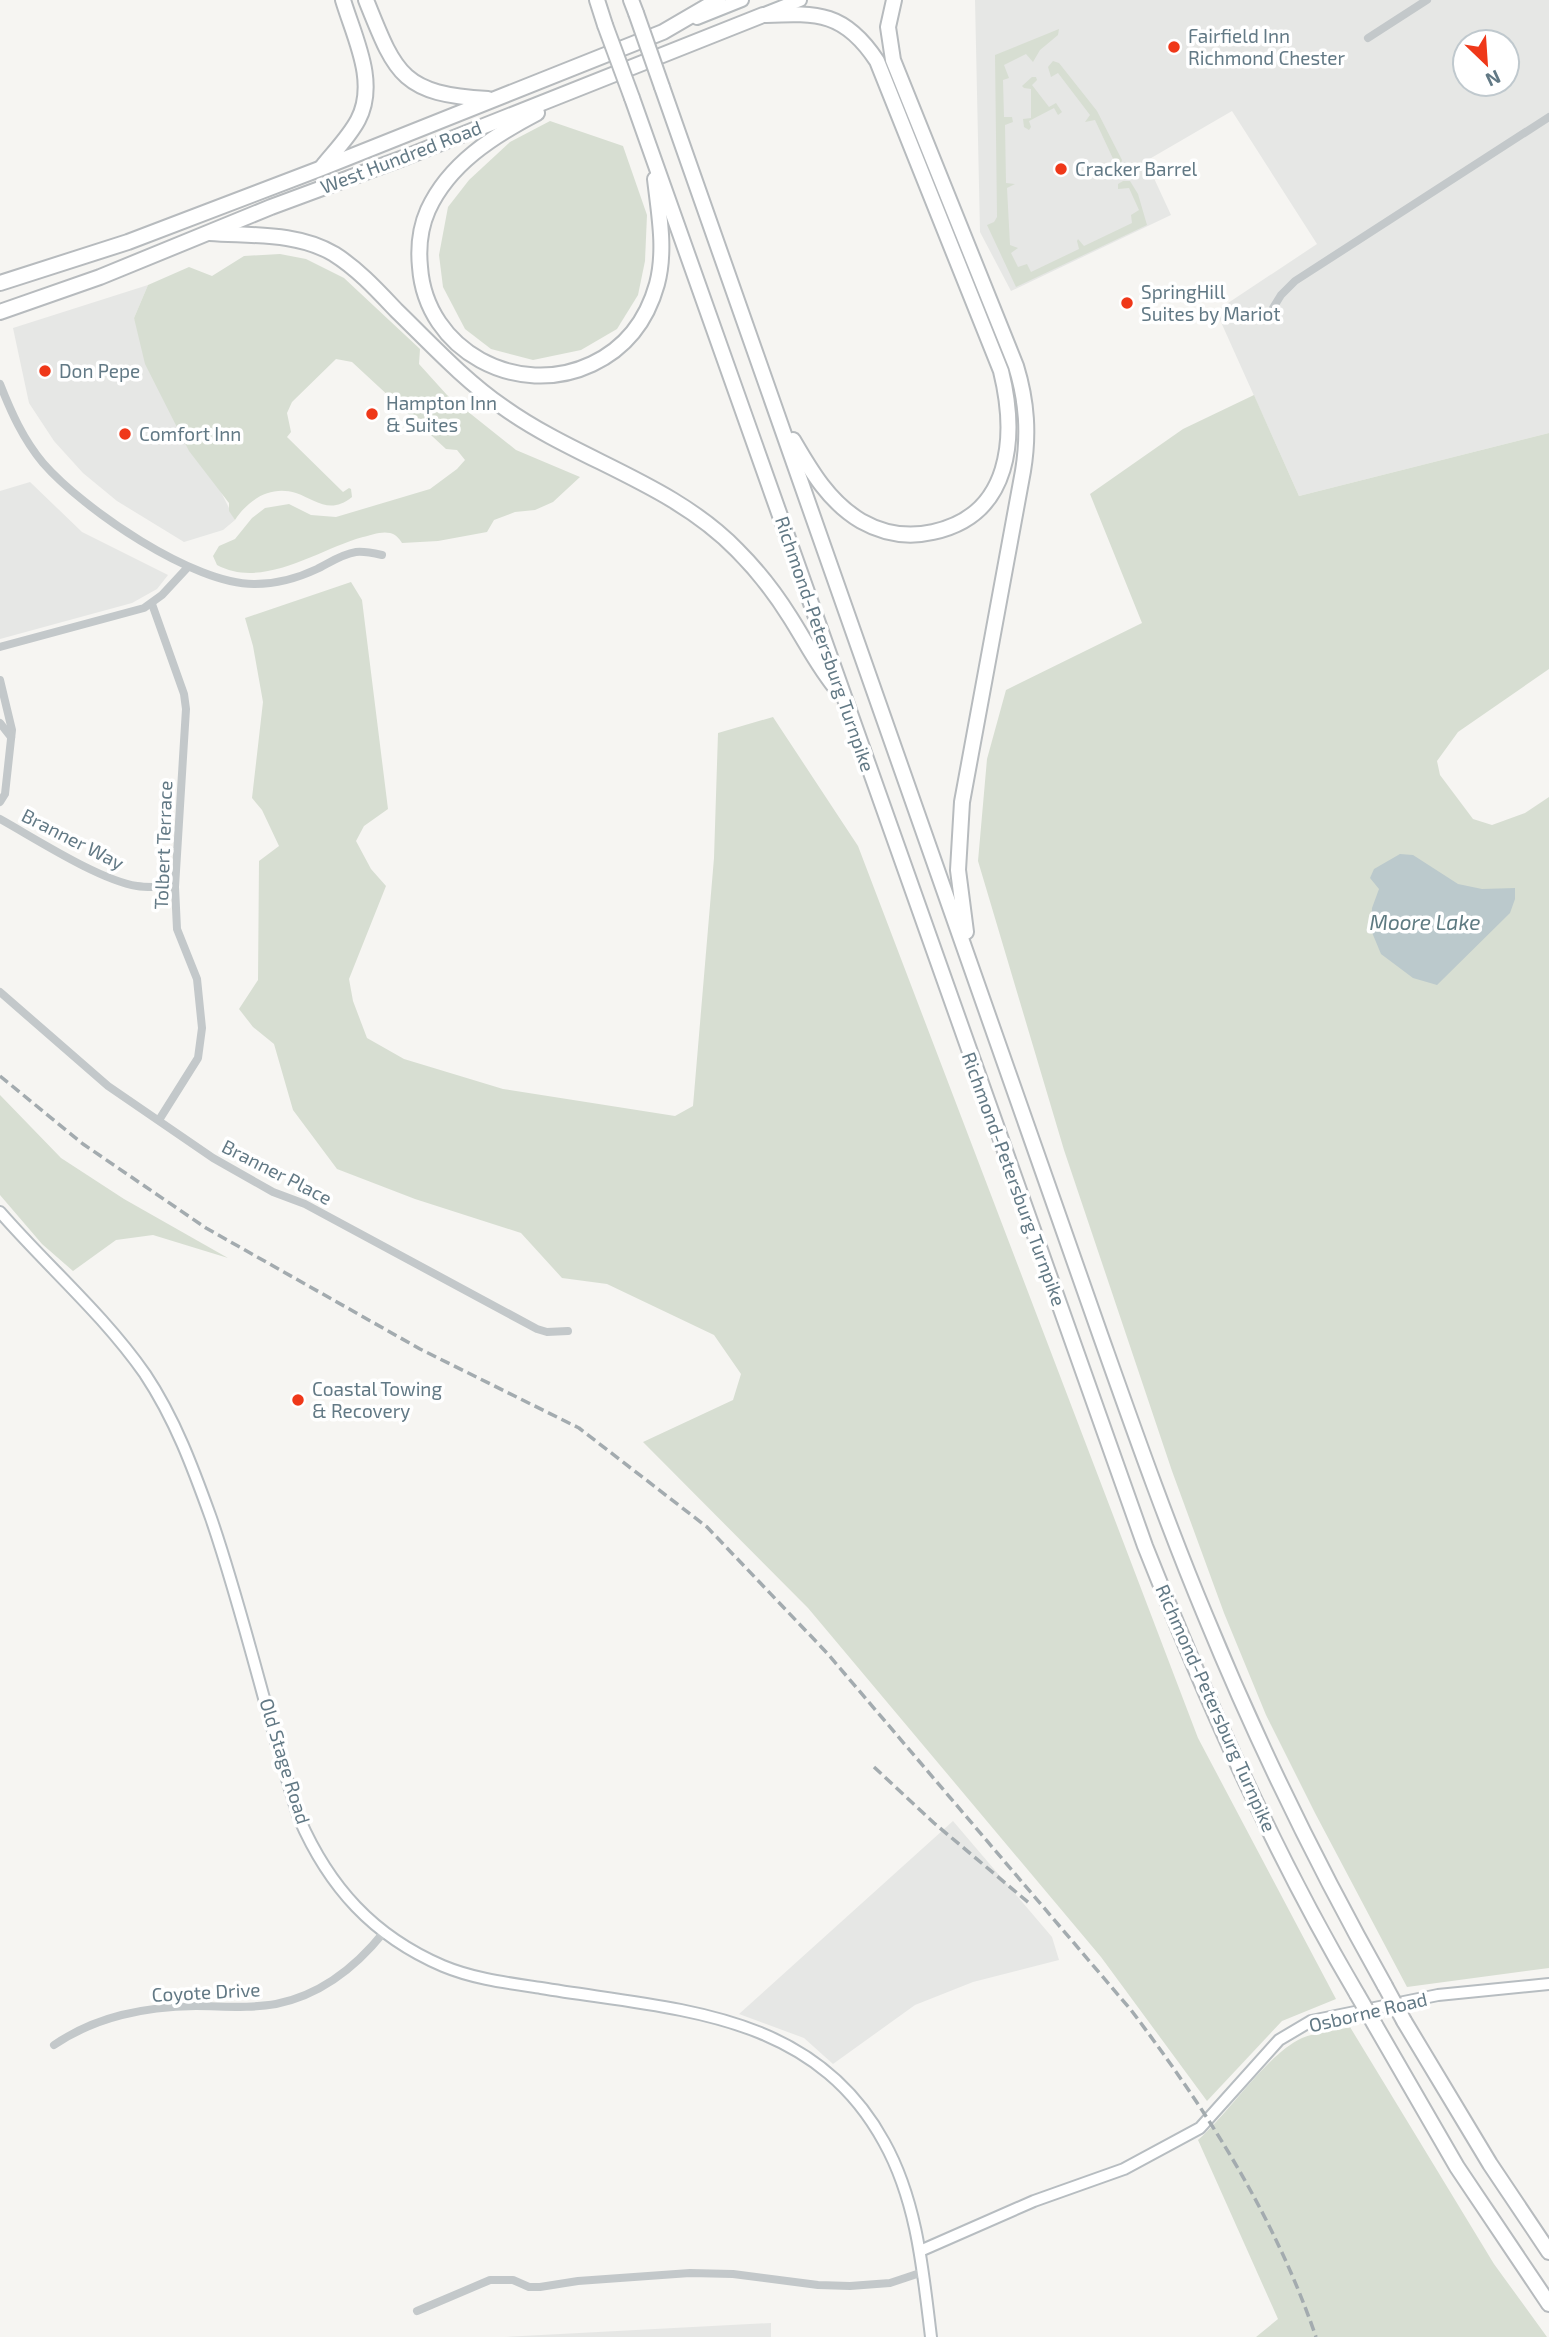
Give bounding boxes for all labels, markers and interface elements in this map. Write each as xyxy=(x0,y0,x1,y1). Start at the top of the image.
place label: Fairfield Inn Richmond Chester xyxy=(1188,24,1346,69)
north arrow xyxy=(1451,28,1521,98)
marker: Fairfield Inn Richmond Chester xyxy=(1166,39,1182,55)
text: N xyxy=(1482,66,1504,92)
street label: West Hundred Road xyxy=(317,115,485,198)
place label: Cracker Barrel xyxy=(1075,157,1198,180)
marker: Cracker Barrel xyxy=(1053,161,1069,177)
place label: SpringHill Suites by Mariot xyxy=(1141,280,1281,325)
marker: SpringHill Suites by Mariot xyxy=(1119,295,1135,311)
place label: Don Pepe xyxy=(59,359,140,382)
marker: Don Pepe xyxy=(37,363,53,379)
place label: Hampton Inn & Suites xyxy=(386,391,497,436)
marker: Hampton Inn & Suites xyxy=(364,406,380,422)
place label: Comfort Inn xyxy=(139,422,241,445)
marker: Comfort Inn xyxy=(117,426,133,442)
street label: Richmond-Petersburg Turnpike xyxy=(771,513,880,774)
street label: Tolbert Terrace xyxy=(149,780,176,910)
street label: Branner Way xyxy=(18,803,128,874)
water label: Moore Lake xyxy=(1370,909,1481,934)
street label: Richmond-Petersburg Turnpike xyxy=(958,1049,1071,1309)
street label: Branner Place xyxy=(218,1134,336,1209)
place label: Coastal Towing & Recovery xyxy=(312,1377,442,1422)
marker: Coastal Towing & Recovery xyxy=(290,1392,306,1408)
street label: Richmond-Petersburg Turnpike xyxy=(1151,1580,1282,1835)
street label: Old Stage Road xyxy=(255,1695,316,1827)
street label: Coyote Drive xyxy=(151,1977,261,2006)
street label: Osborne Road xyxy=(1306,1987,1429,2036)

